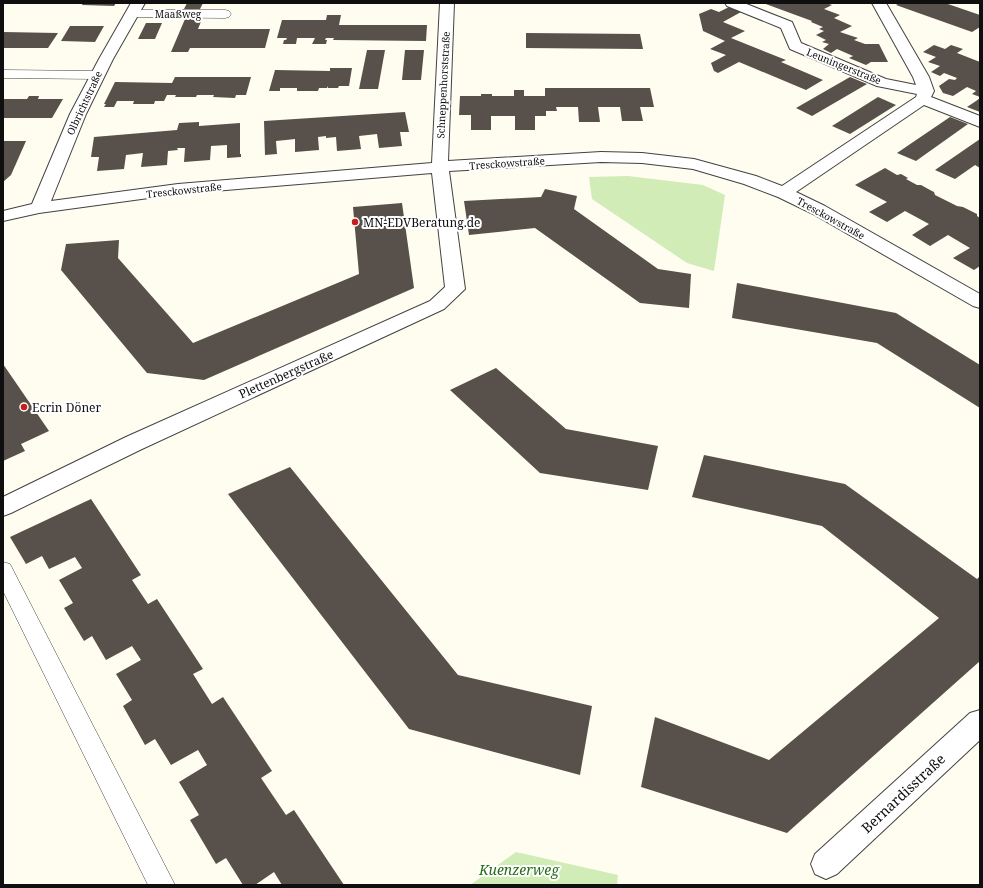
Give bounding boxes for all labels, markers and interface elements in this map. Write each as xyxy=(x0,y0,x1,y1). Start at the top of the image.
street label: Maaßweg xyxy=(155,7,202,21)
street label: Schneppenhorststraße xyxy=(433,31,453,139)
street label: Leuningerstraße xyxy=(805,45,883,87)
street label: Olbrichtstraße xyxy=(63,69,105,137)
street label: Tresckowstraße xyxy=(469,153,545,173)
street label: Tresckowstraße xyxy=(146,179,222,201)
street label: Tresckowstraße xyxy=(795,194,867,242)
place label: MN-EDVBeratung.de xyxy=(363,214,480,231)
marker: MN-EDVBeratung.de xyxy=(350,217,360,227)
street label: Plettenbergstraße xyxy=(236,346,336,402)
place label: Ecrin Döner xyxy=(32,399,102,416)
marker: Ecrin Döner xyxy=(19,402,29,412)
street label: Bernardisstraße xyxy=(857,749,949,837)
park label: Kuenzerweg xyxy=(478,860,560,879)

